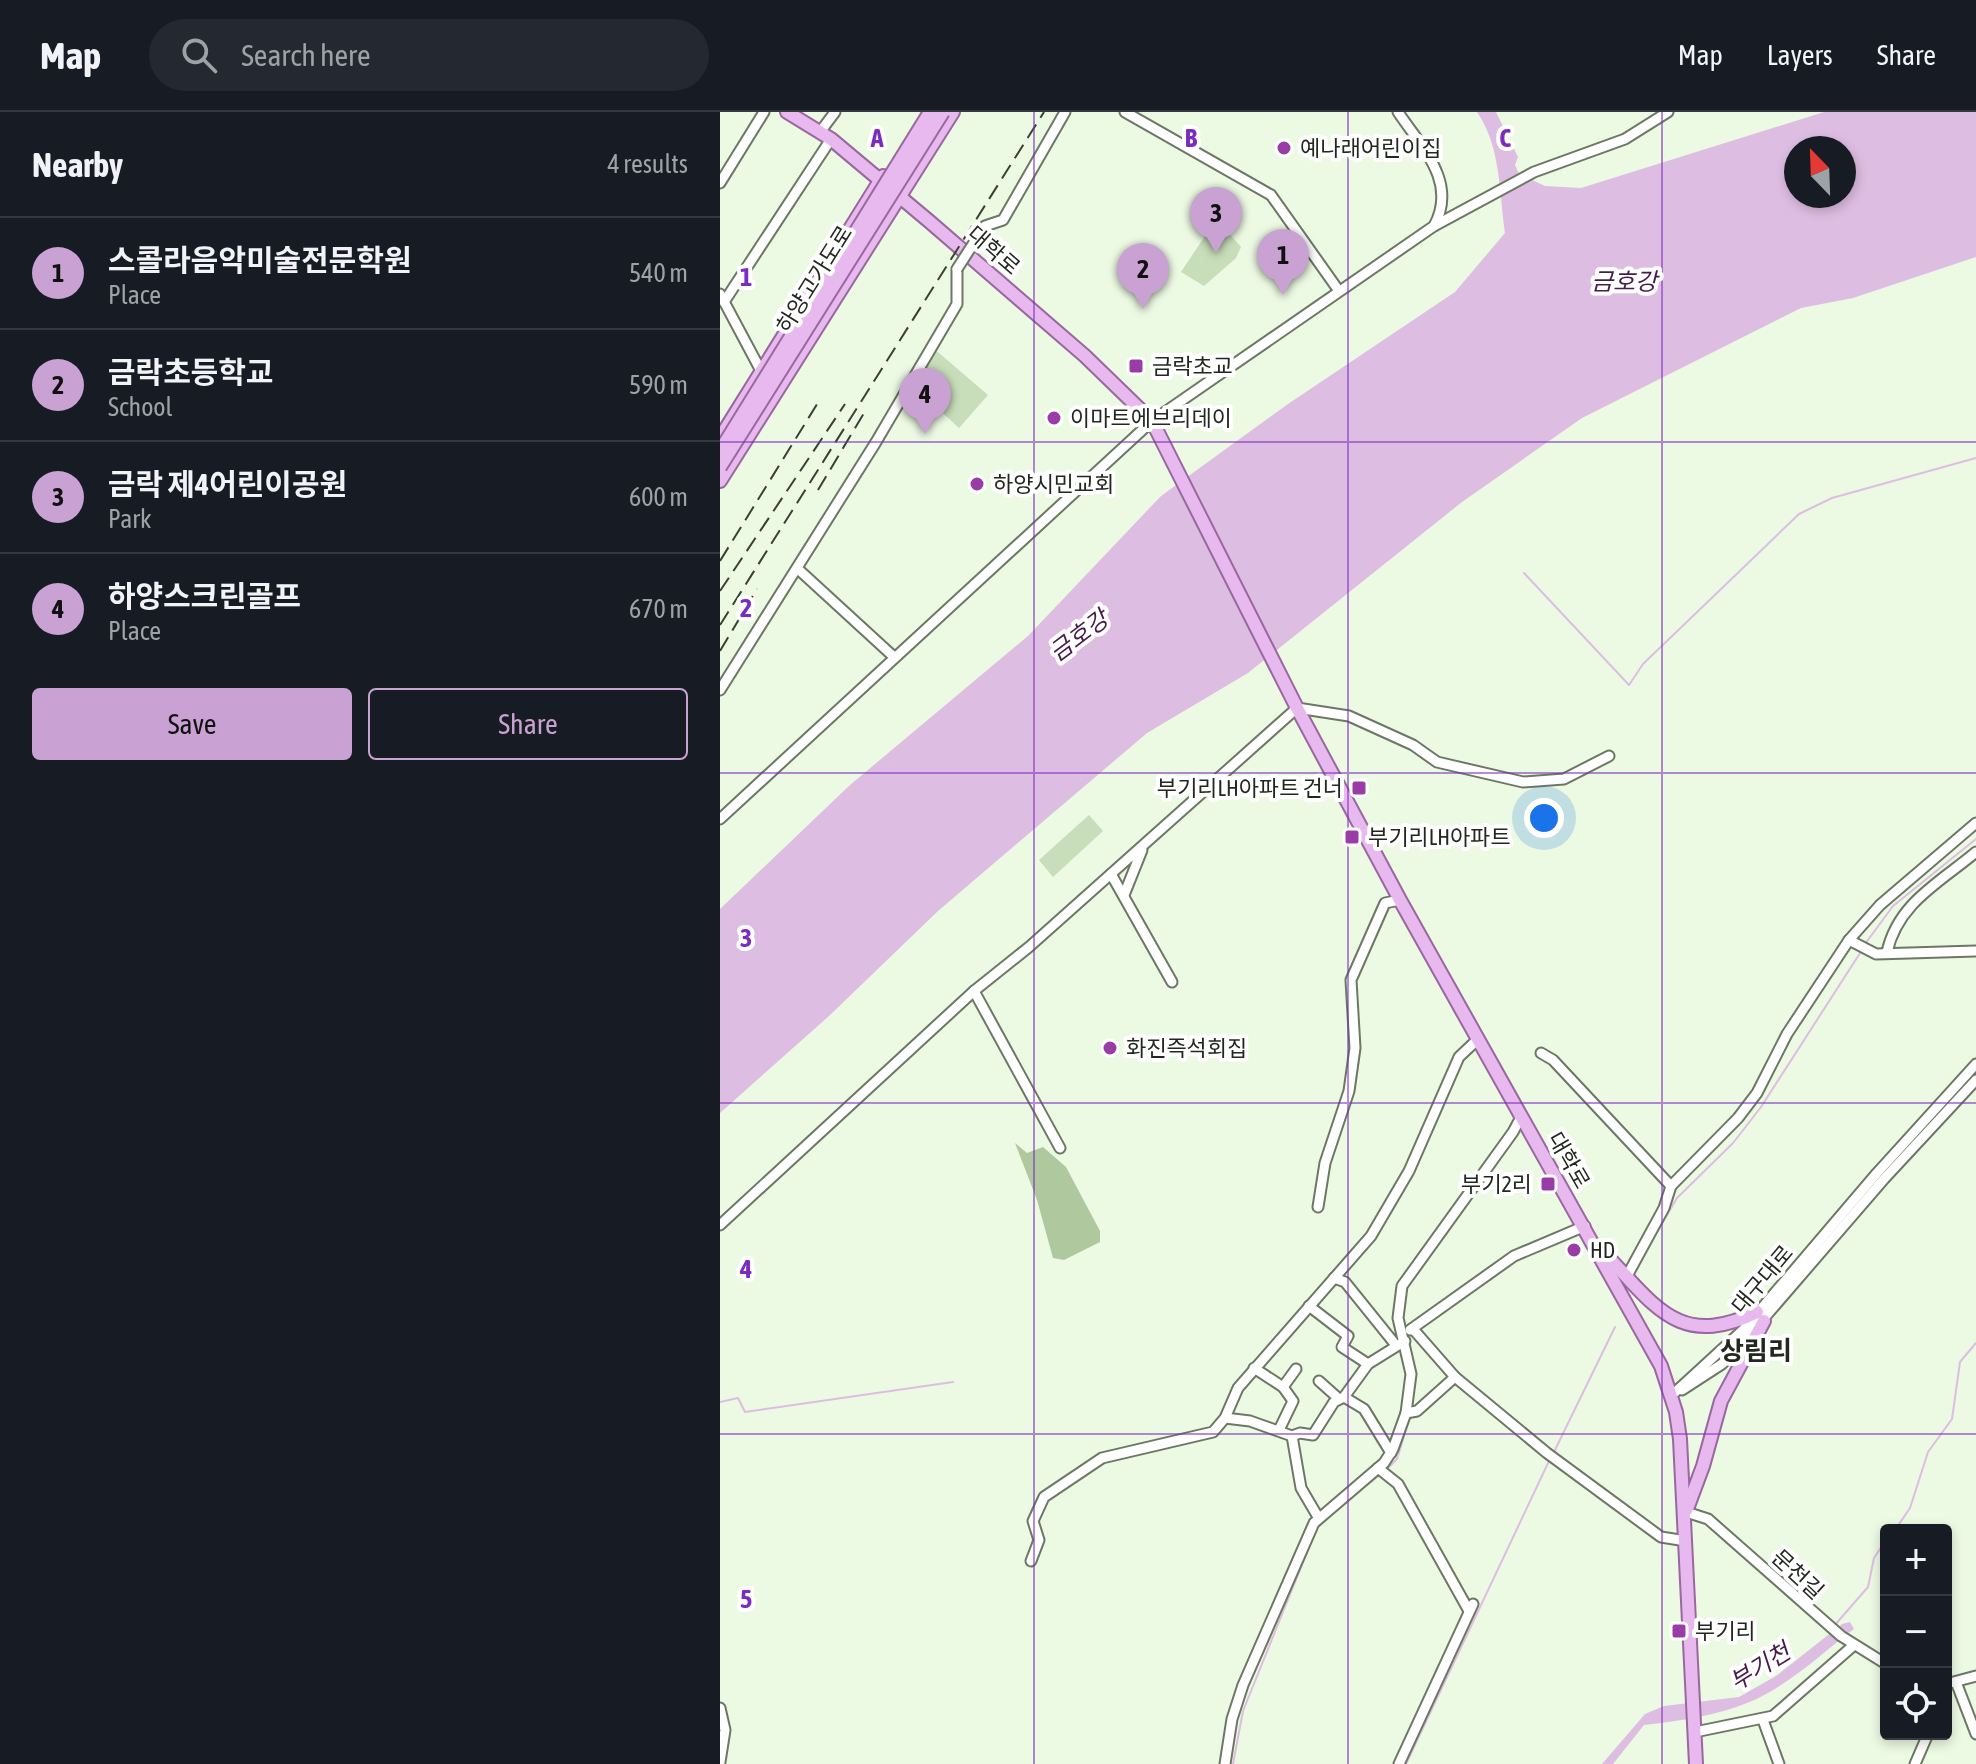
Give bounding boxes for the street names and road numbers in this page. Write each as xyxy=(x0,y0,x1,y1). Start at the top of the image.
street label: 대학로 xyxy=(963,220,1025,280)
street label: 하양고가도로 xyxy=(771,221,857,337)
street label: 대학로 xyxy=(1543,1127,1595,1193)
street label: 대구대로 xyxy=(1726,1240,1798,1318)
street label: 문천길 xyxy=(1767,1544,1829,1604)

